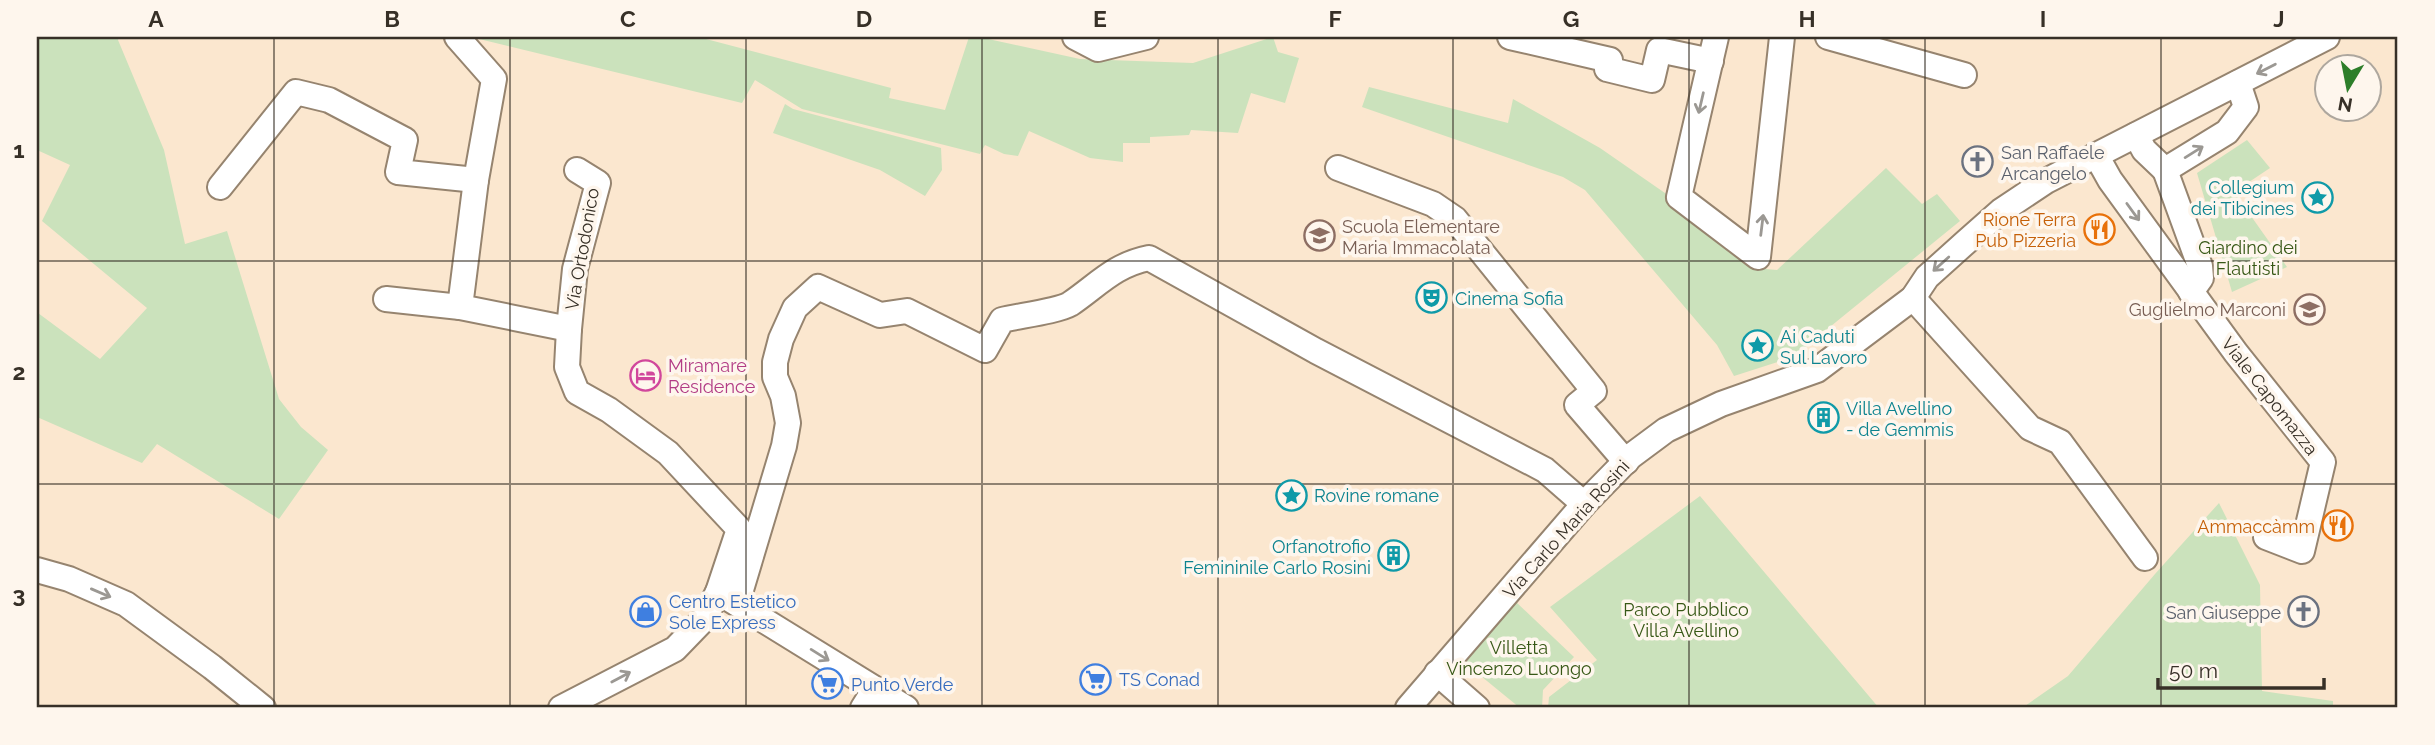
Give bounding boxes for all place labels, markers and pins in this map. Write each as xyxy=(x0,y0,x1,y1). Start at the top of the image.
place label: San Raffaele Arcangelo xyxy=(2001,142,2105,184)
church icon: San Raffaele Arcangelo xyxy=(1961,145,1995,179)
place label: Collegium dei Tibicines xyxy=(2191,177,2294,219)
place icon: Collegium dei Tibicines xyxy=(2300,180,2334,214)
place label: Rione Terra Pub Pizzeria xyxy=(1975,209,2076,251)
restaurant icon: Rione Terra Pub Pizzeria xyxy=(2082,212,2116,246)
place label: Scuola Elementare Maria Immacolata xyxy=(1342,216,1500,258)
school or university icon: Scuola Elementare Maria Immacolata xyxy=(1302,219,1336,253)
theatre icon: Cinema Sofia xyxy=(1415,281,1449,315)
place label: Cinema Sofia xyxy=(1455,288,1564,309)
school or university icon: Guglielmo Marconi xyxy=(2292,292,2326,326)
place label: Guglielmo Marconi xyxy=(2129,299,2286,320)
place label: Ai Caduti Sul Lavoro xyxy=(1780,326,1868,368)
place icon: Ai Caduti Sul Lavoro xyxy=(1740,329,1774,363)
place label: Miramare Residence xyxy=(668,355,756,397)
hotel icon: Miramare Residence xyxy=(628,358,662,392)
place label: Villa Avellino - de Gemmis xyxy=(1846,398,1954,440)
building icon: Villa Avellino - de Gemmis xyxy=(1806,401,1840,435)
place icon: Rovine romane xyxy=(1274,478,1308,512)
place label: Rovine romane xyxy=(1314,485,1440,506)
restaurant icon: Ammaccàmm xyxy=(2321,509,2355,543)
place label: Ammaccàmm xyxy=(2197,516,2315,537)
place label: Orfanotrofio Femininile Carlo Rosini xyxy=(1183,536,1371,578)
building icon: Orfanotrofio Femininile Carlo Rosini xyxy=(1377,539,1411,573)
place label: Centro Estetico Sole Express xyxy=(669,591,796,633)
shop icon: Centro Estetico Sole Express xyxy=(629,594,663,628)
church icon: San Giuseppe xyxy=(2287,595,2321,629)
place label: San Giuseppe xyxy=(2166,602,2281,623)
supermarket icon: TS Conad xyxy=(1079,662,1113,696)
supermarket icon: Punto Verde xyxy=(811,667,845,701)
place label: TS Conad xyxy=(1119,669,1200,690)
place label: Punto Verde xyxy=(851,674,954,695)

